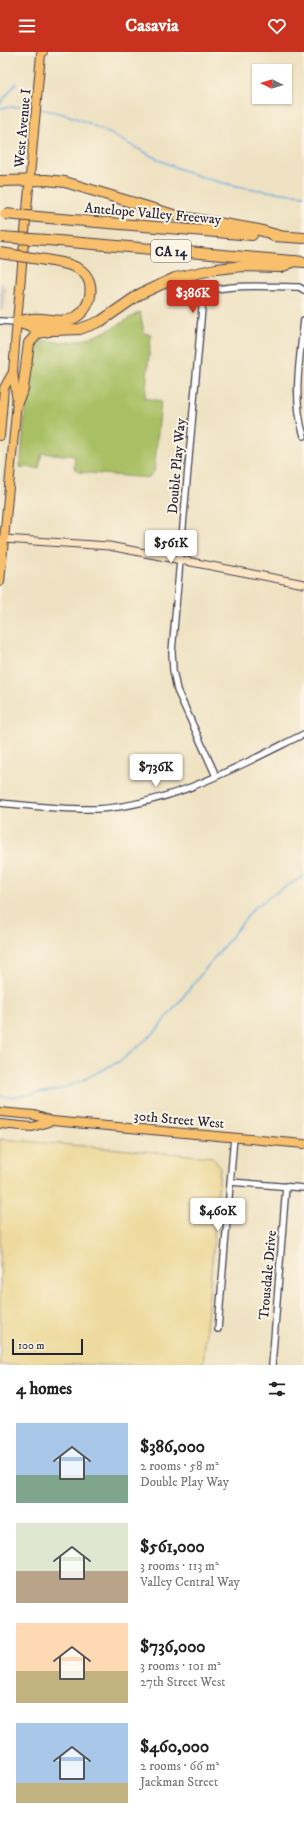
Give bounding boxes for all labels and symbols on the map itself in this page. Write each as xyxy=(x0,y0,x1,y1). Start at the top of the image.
north arrow xyxy=(252,64,292,104)
street label: West Avenue I xyxy=(10,88,35,169)
street label: Antelope Valley Freeway xyxy=(84,199,222,229)
road number: CA 14 xyxy=(151,240,191,262)
pin: $386K xyxy=(165,280,221,314)
street label: Double Play Way xyxy=(164,417,190,515)
pin: $561K xyxy=(143,530,199,564)
pin: $736K xyxy=(128,754,184,788)
street label: 30th Street West xyxy=(133,1107,225,1133)
pin: $460K xyxy=(190,1198,246,1232)
street label: Trousdale Drive xyxy=(255,1229,281,1321)
scale bar xyxy=(12,1337,83,1356)

